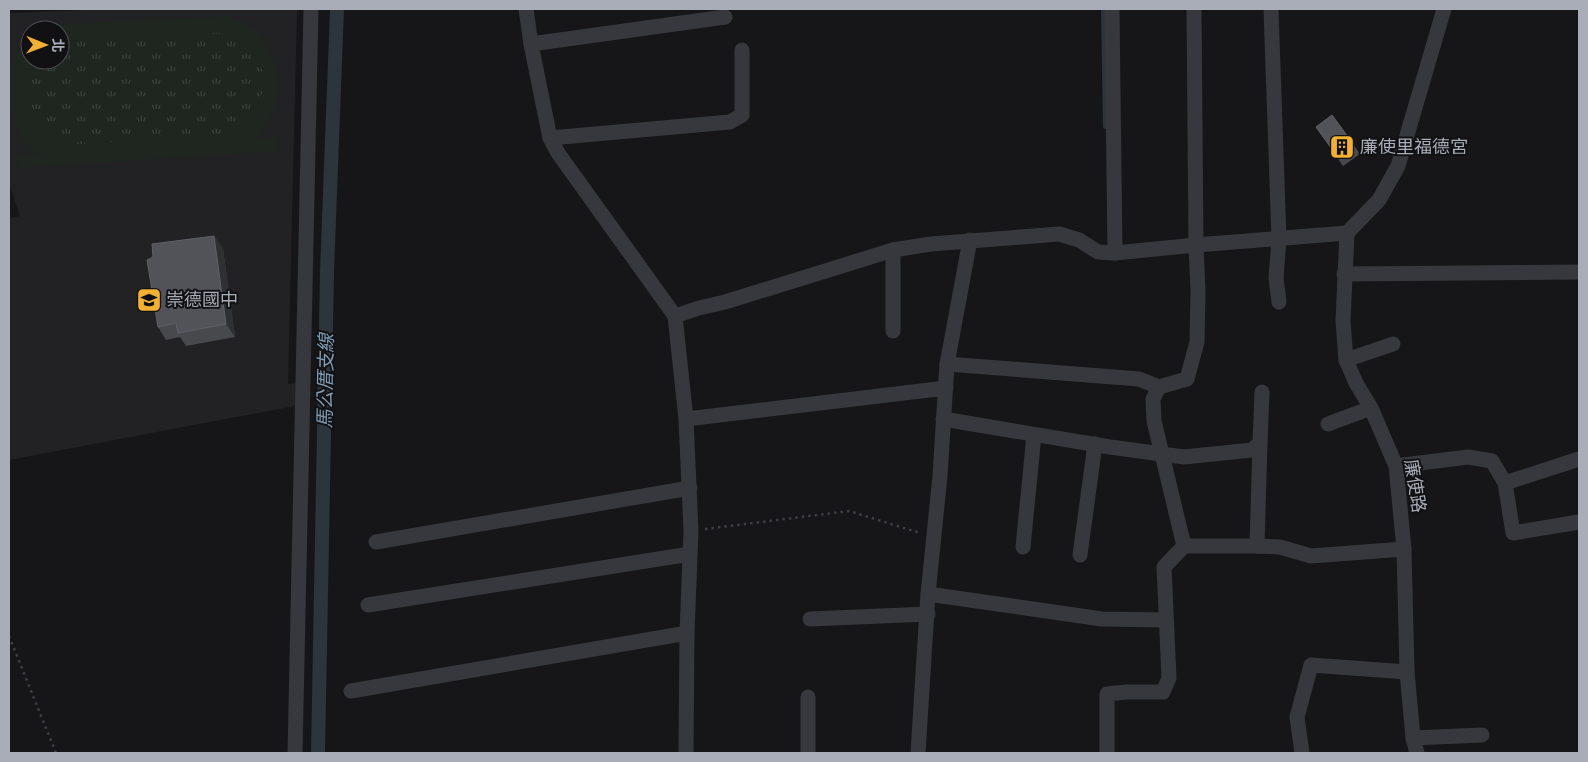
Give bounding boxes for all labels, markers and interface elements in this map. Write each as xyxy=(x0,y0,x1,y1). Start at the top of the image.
north arrow xyxy=(20,20,70,70)
text: 北 xyxy=(49,38,67,52)
building icon: 廉使里福德宮 xyxy=(1329,134,1355,160)
place label: 廉使里福德宮 xyxy=(1360,135,1468,158)
school or university icon: 崇德國中 xyxy=(136,287,162,313)
place label: 崇德國中 xyxy=(166,288,238,311)
water label: 馬公厝支線 xyxy=(312,331,338,429)
street label: 廉使路 xyxy=(1400,457,1431,514)

